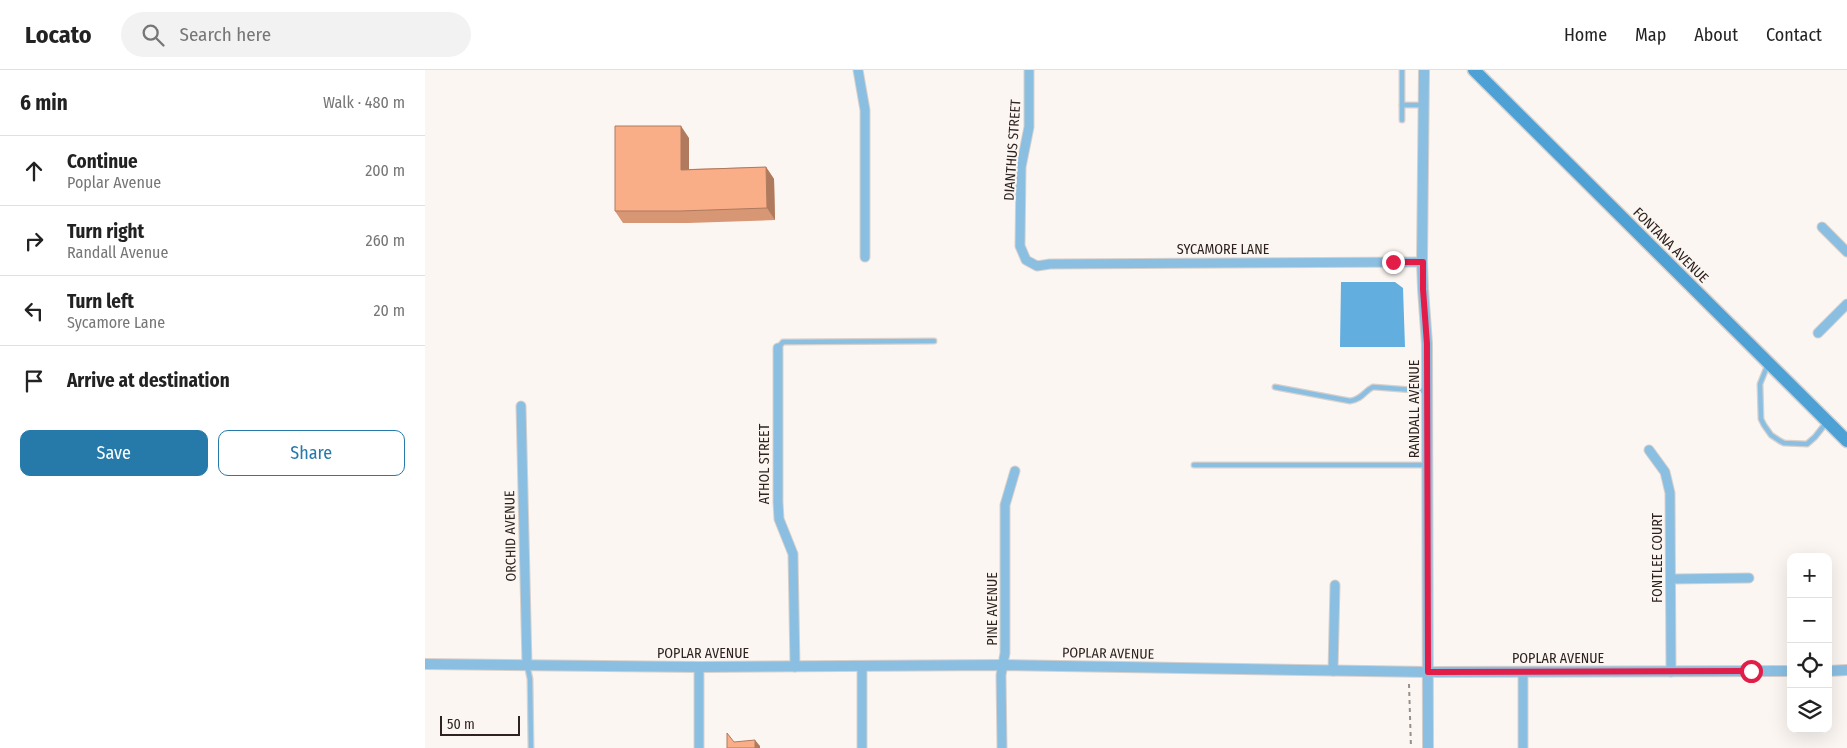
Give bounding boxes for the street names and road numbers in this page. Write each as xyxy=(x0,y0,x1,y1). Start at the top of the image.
street label: DIANTHUS STREET xyxy=(1000,98,1025,201)
street label: FONTANA AVENUE xyxy=(1629,204,1712,287)
street label: SYCAMORE LANE xyxy=(1177,241,1270,258)
street label: RANDALL AVENUE xyxy=(1406,359,1423,458)
street label: ATHOL STREET xyxy=(756,423,773,504)
street label: ORCHID AVENUE xyxy=(501,490,520,582)
street label: FONTLEE COURT xyxy=(1649,512,1666,603)
street label: PINE AVENUE xyxy=(984,572,1001,646)
street label: POPLAR AVENUE xyxy=(1062,644,1155,663)
street label: POPLAR AVENUE xyxy=(657,645,749,662)
street label: POPLAR AVENUE xyxy=(1512,650,1604,667)

